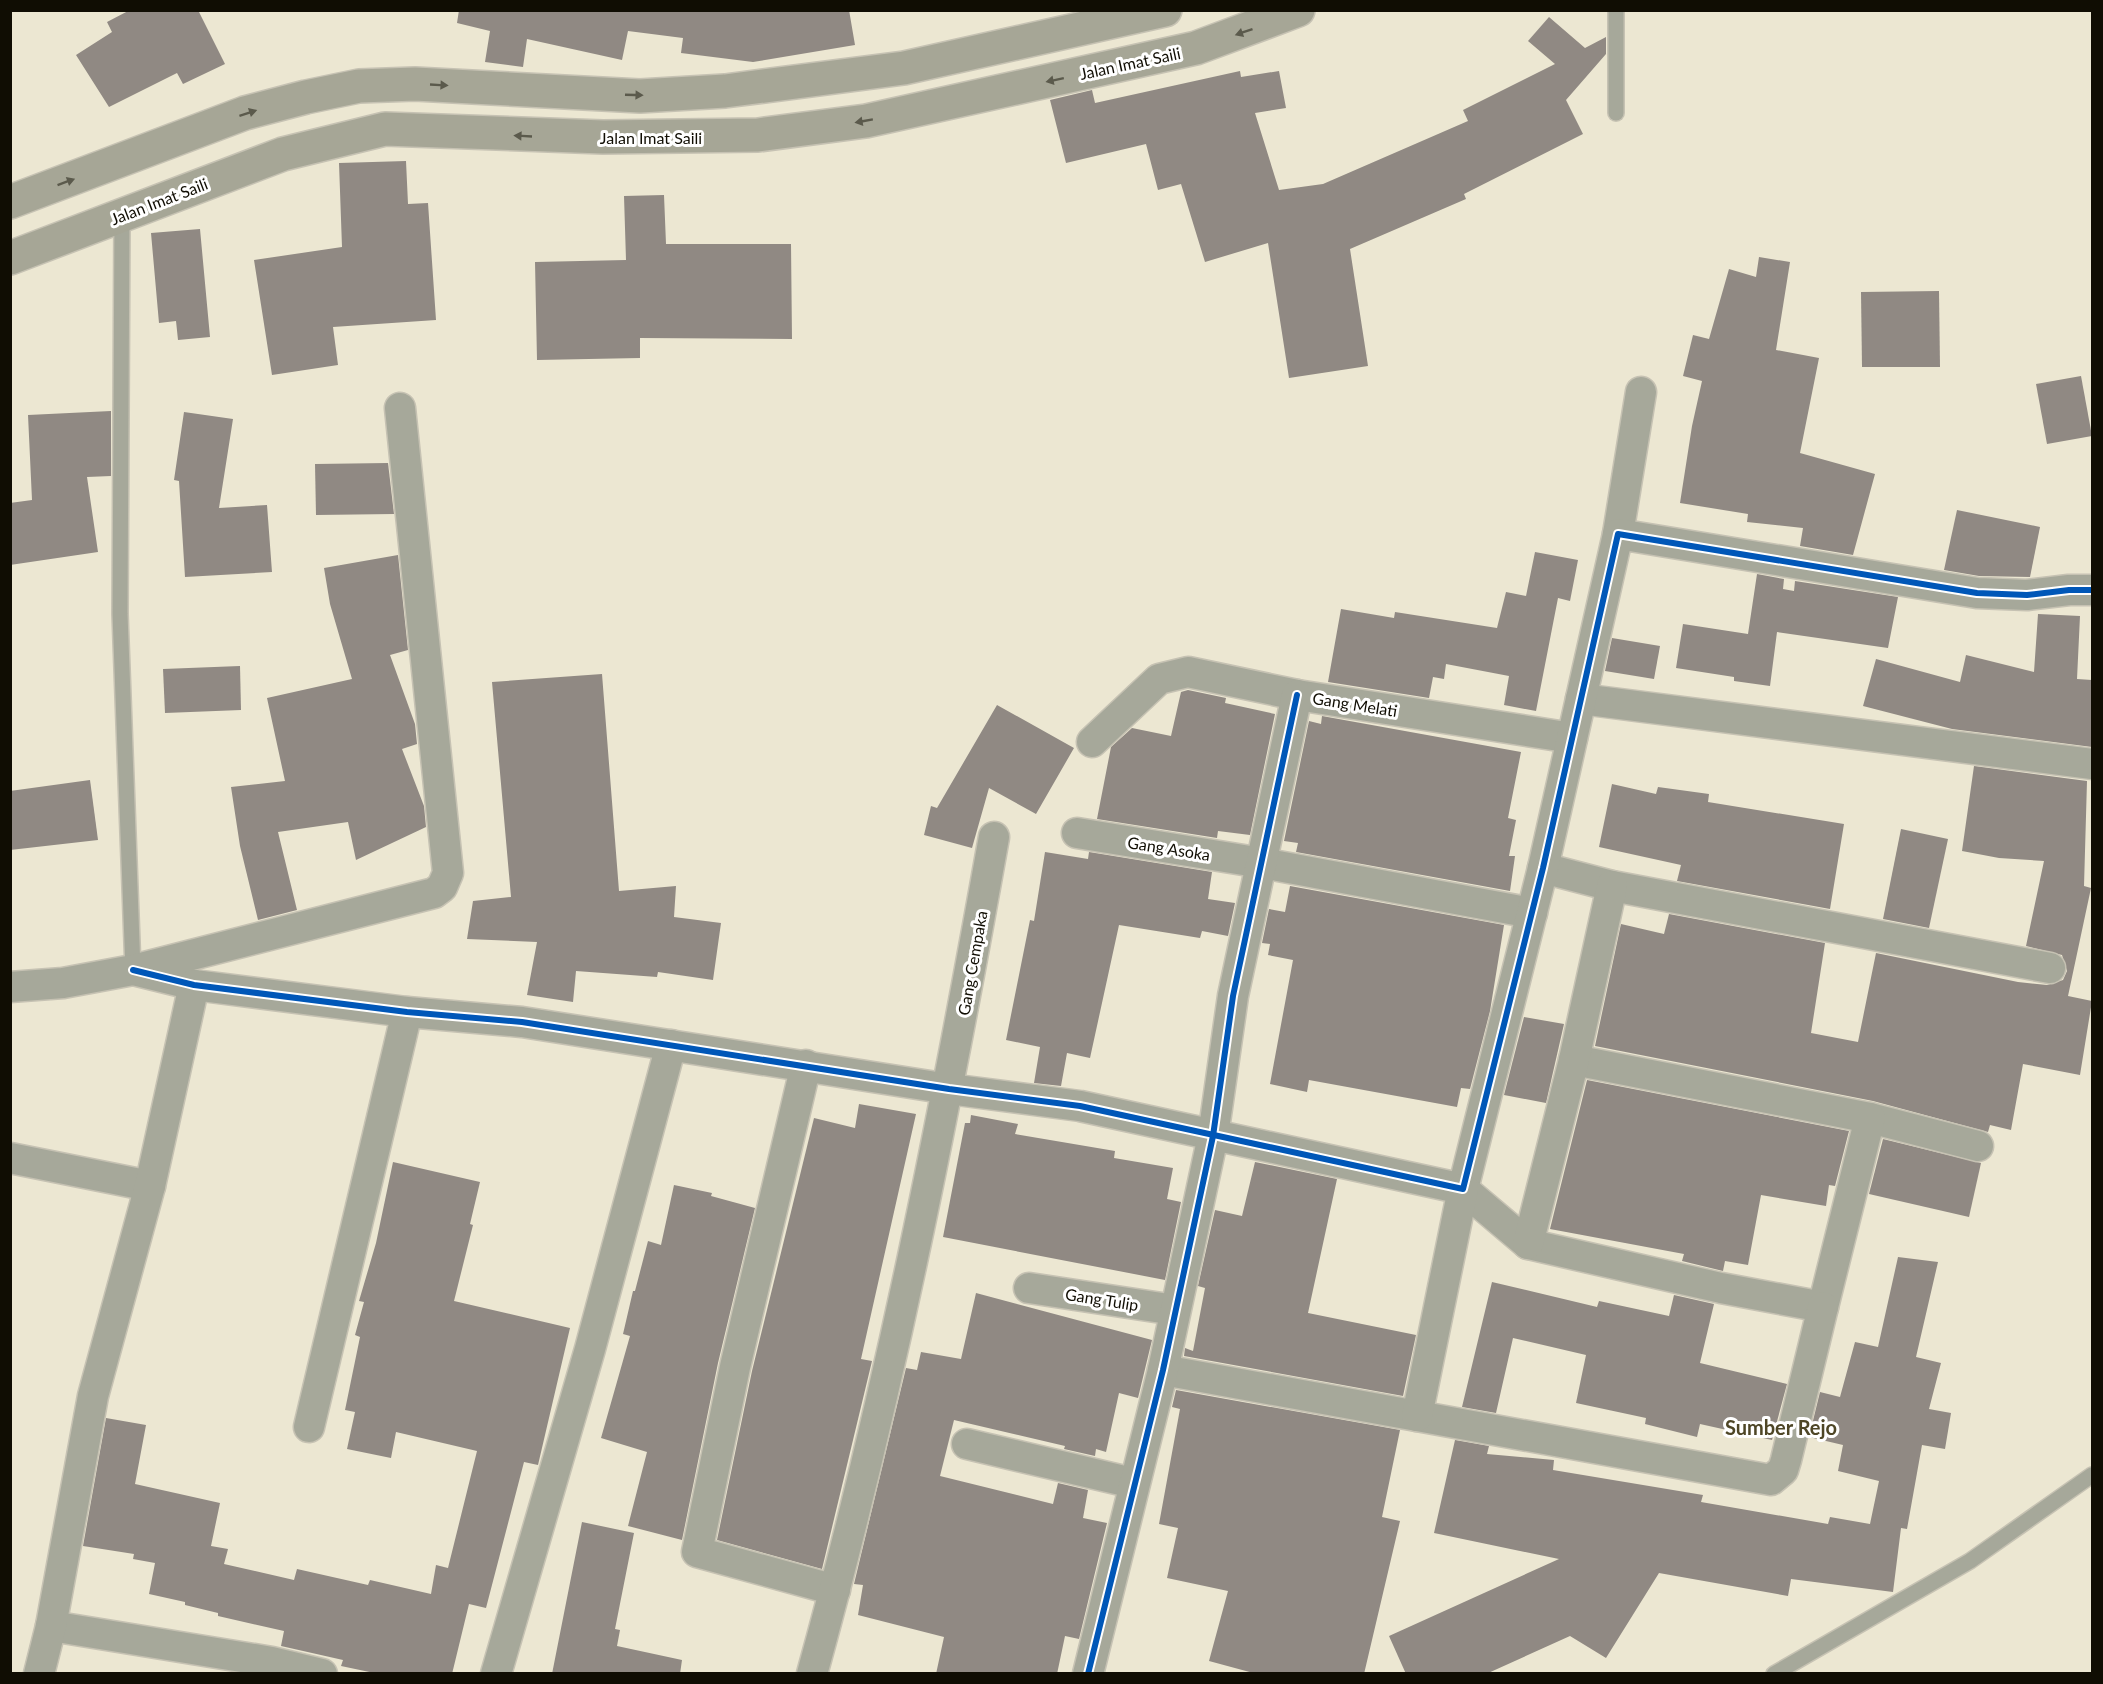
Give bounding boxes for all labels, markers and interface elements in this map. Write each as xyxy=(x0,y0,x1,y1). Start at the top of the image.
one-way arrow xyxy=(1235,27,1253,37)
street label: Jalan Imat Saili xyxy=(1078,43,1182,83)
one-way arrow xyxy=(1046,75,1064,85)
one-way arrow xyxy=(430,80,449,89)
one-way arrow xyxy=(625,90,644,100)
one-way arrow xyxy=(239,108,257,118)
one-way arrow xyxy=(855,117,874,126)
street label: Jalan Imat Saili xyxy=(600,128,702,147)
one-way arrow xyxy=(514,131,533,140)
street label: Jalan Imat Saili xyxy=(108,174,210,228)
one-way arrow xyxy=(57,177,75,187)
street label: Gang Melati xyxy=(1311,688,1399,720)
street label: Gang Asoka xyxy=(1126,832,1212,864)
street label: Gang Cempaka xyxy=(953,909,991,1017)
street label: Gang Tulip xyxy=(1064,1284,1140,1314)
district label: Sumber Rejo xyxy=(1725,1415,1837,1439)

